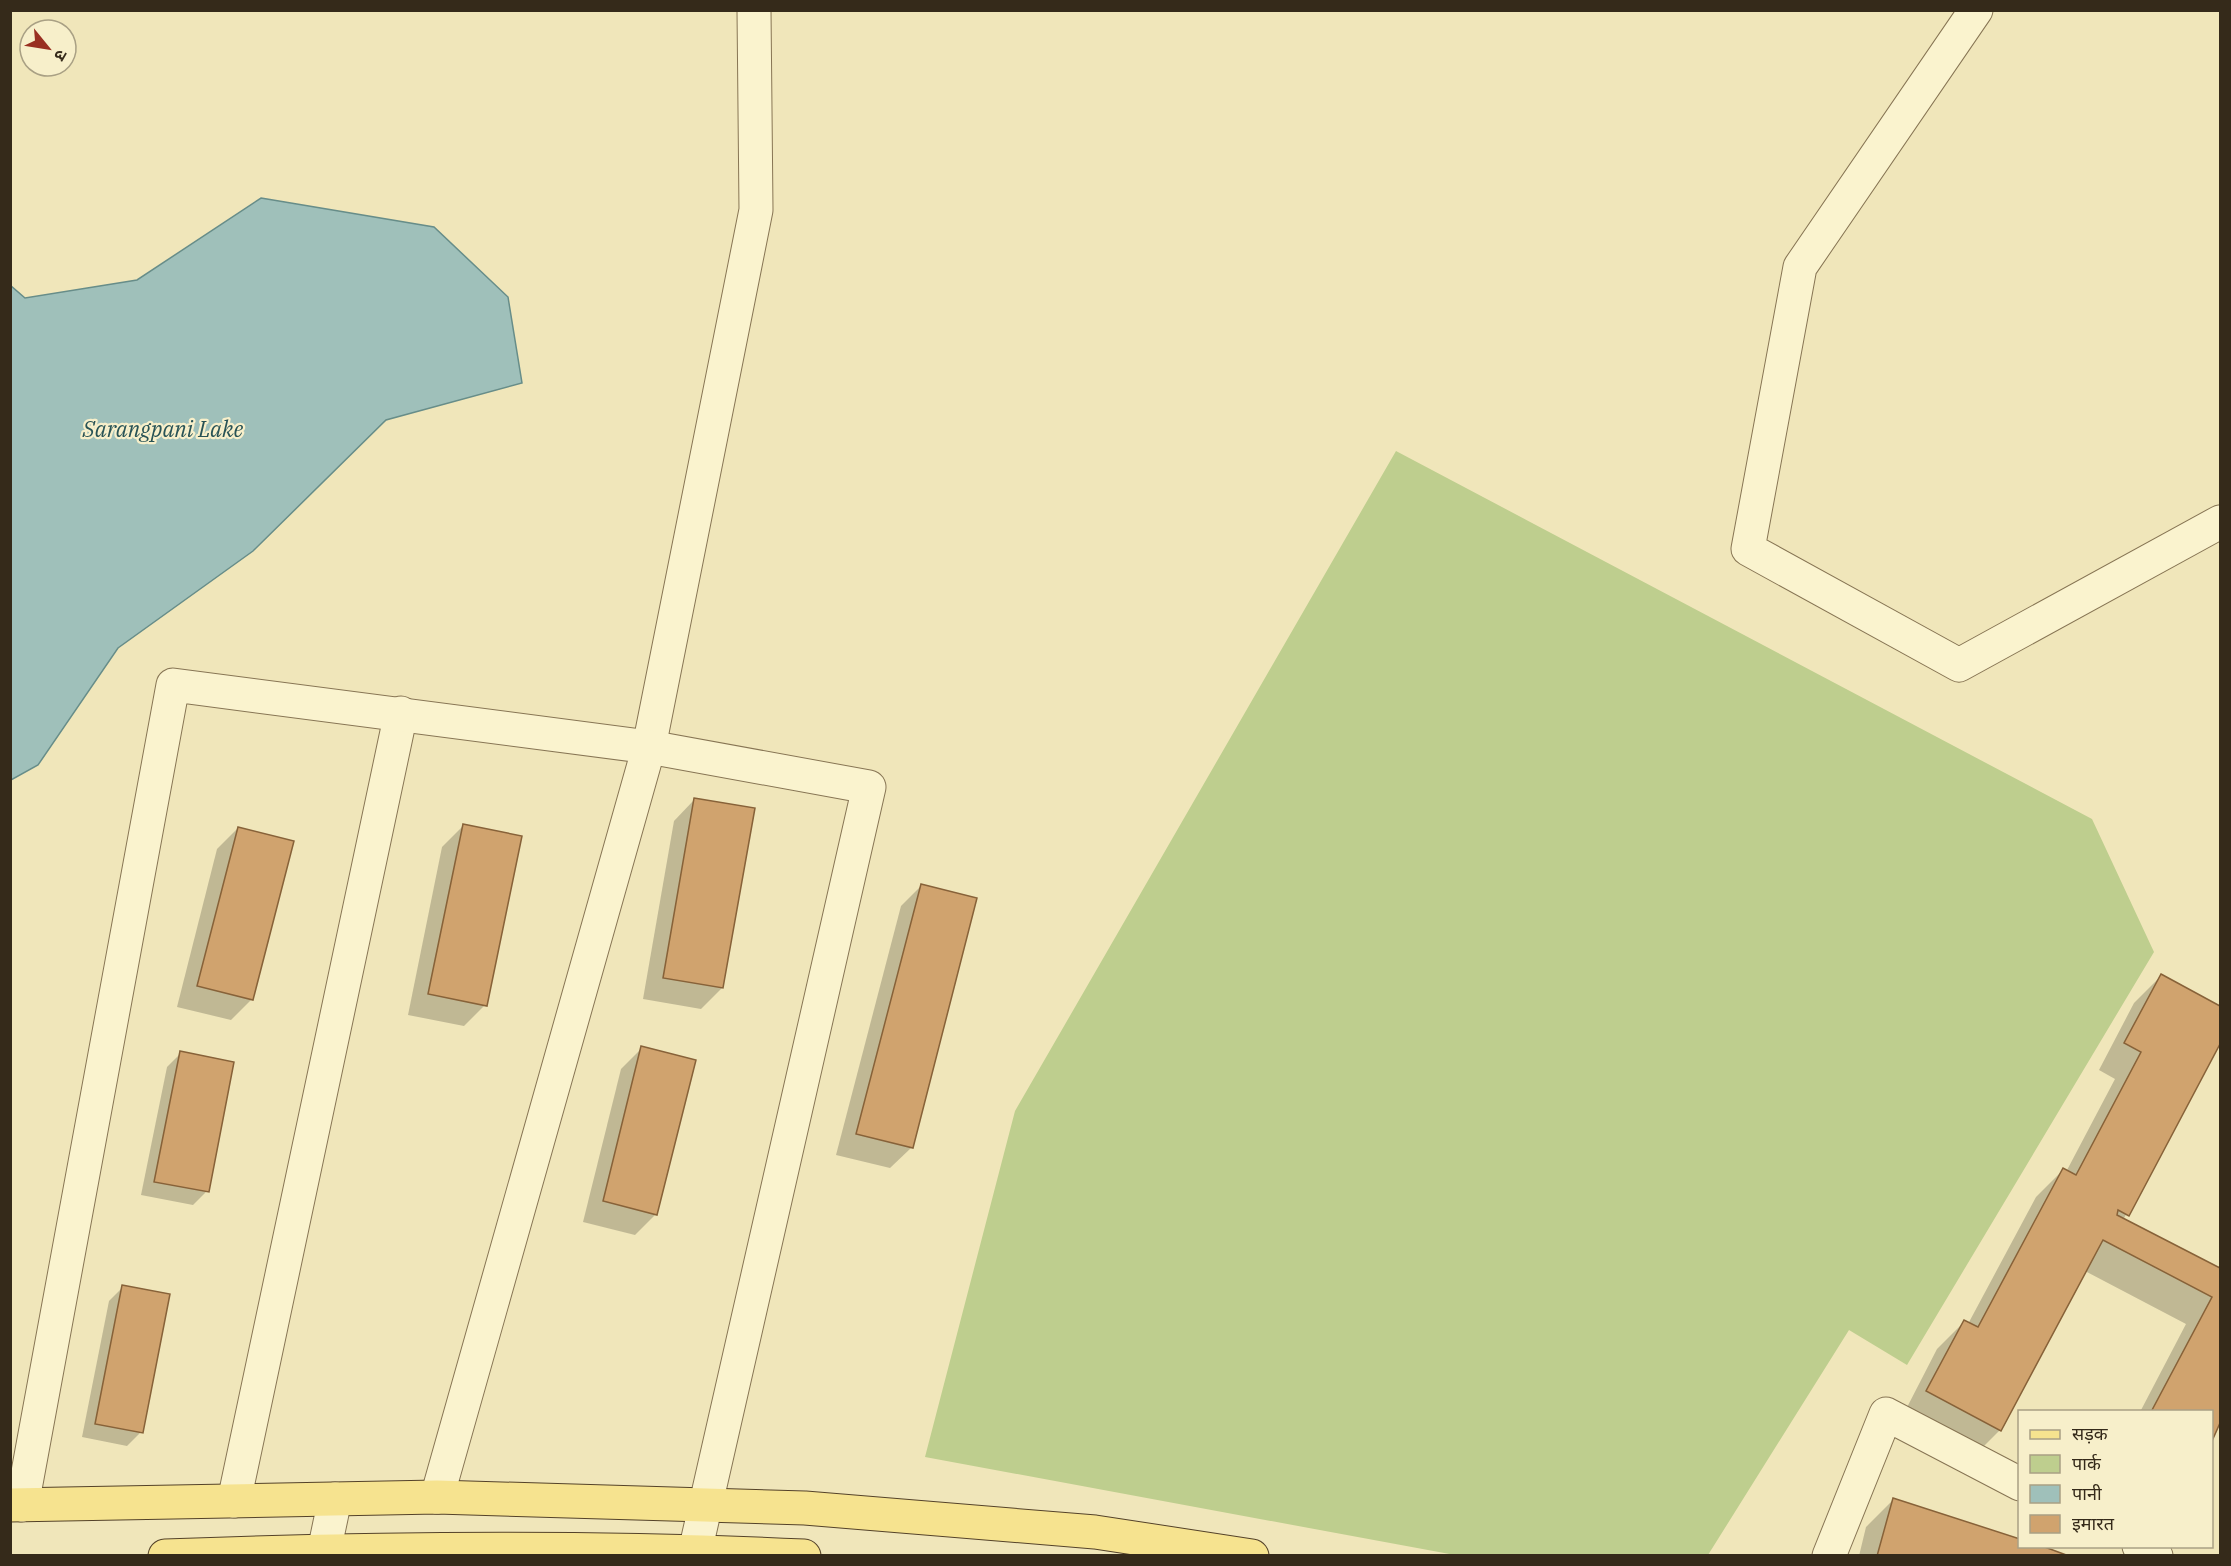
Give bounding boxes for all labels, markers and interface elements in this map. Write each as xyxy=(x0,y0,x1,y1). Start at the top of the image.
north arrow xyxy=(18,18,78,78)
text: उ xyxy=(50,46,72,65)
water label: Sarangpani Lake xyxy=(82,414,244,443)
legend xyxy=(2018,1410,2213,1548)
text: सड़क xyxy=(2072,1422,2109,1445)
text: पार्क xyxy=(2072,1452,2102,1475)
text: पानी xyxy=(2072,1482,2102,1505)
text: इमारत xyxy=(2072,1512,2115,1535)

